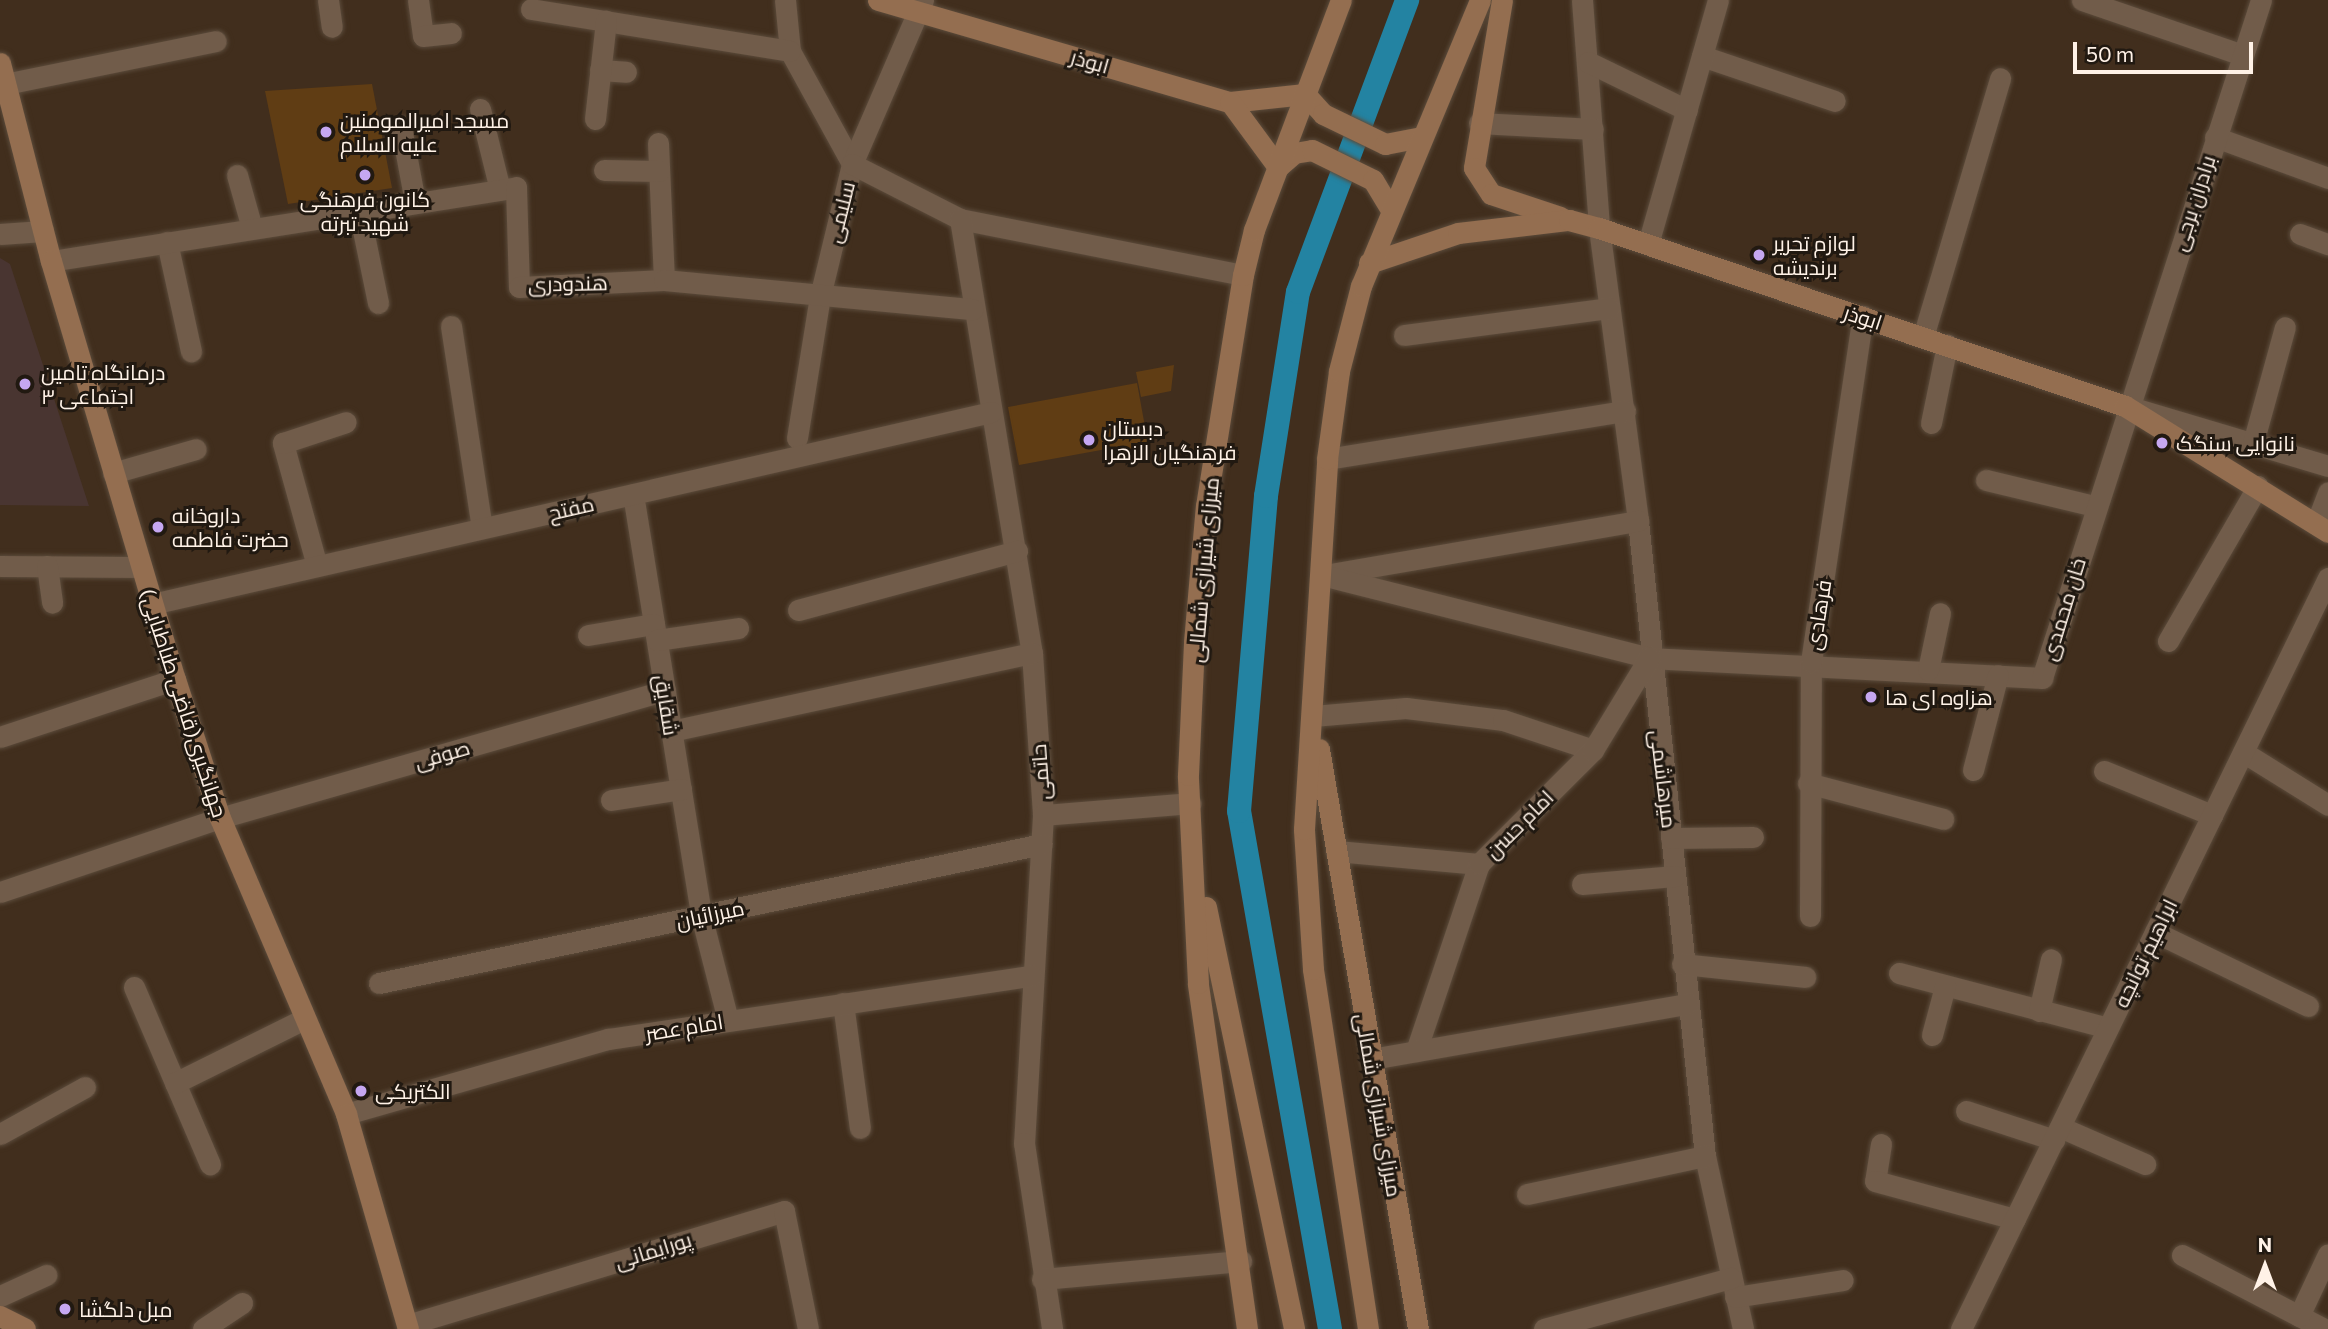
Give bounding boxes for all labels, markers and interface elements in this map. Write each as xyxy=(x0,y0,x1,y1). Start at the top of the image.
scale bar xyxy=(2076,28,2256,72)
text: 50 m xyxy=(2086,41,2134,66)
street label: ابوذر xyxy=(1068,44,1112,78)
place label: مسجد امیرالمومنین علیه السلام xyxy=(340,107,509,157)
marker: مسجد امیرالمومنین علیه السلام xyxy=(318,124,334,140)
street label: برادران برجی xyxy=(2166,152,2220,254)
marker: کانون فرهنگی شهید تبرته xyxy=(357,167,373,183)
street label: سلیمی xyxy=(820,179,860,245)
place label: کانون فرهنگی شهید تبرته xyxy=(300,186,430,236)
place label: لوازم تحریر برندیشه xyxy=(1773,230,1856,280)
marker: لوازم تحریر برندیشه xyxy=(1751,247,1767,263)
street label: هندودری xyxy=(528,270,608,296)
street label: ابوذر xyxy=(1841,299,1885,335)
place label: درمانگاه تامین اجتماعی ۳ xyxy=(41,359,165,409)
marker: درمانگاه تامین اجتماعی ۳ xyxy=(15,374,35,394)
place label: دبستان فرهنگیان الزهرا xyxy=(1103,415,1237,465)
place label: نانوایی سنگک xyxy=(2176,430,2295,456)
marker: دبستان فرهنگیان الزهرا xyxy=(1081,432,1097,448)
marker: نانوایی سنگک xyxy=(2154,435,2170,451)
street label: میرزای شیرازی شمالی xyxy=(1182,476,1224,664)
street label: مفتح xyxy=(546,491,596,525)
place label: داروخانه حضرت فاطمه xyxy=(172,502,289,552)
marker: داروخانه حضرت فاطمه xyxy=(150,519,166,535)
street label: خان محمدی xyxy=(2035,555,2091,663)
street label: فرهادی xyxy=(1800,578,1836,652)
street label: جهانگیری(قاضی طباطبایی) xyxy=(135,586,233,820)
street label: شقایق xyxy=(650,673,684,737)
place label: هزاوه ای ها xyxy=(1885,684,1993,710)
marker: هزاوه ای ها xyxy=(1863,689,1879,705)
street label: میرهاشمی xyxy=(1645,728,1683,830)
street label: صوفی xyxy=(411,734,473,774)
street label: حاتمی xyxy=(1025,743,1055,801)
street label: امام حسن xyxy=(1480,785,1558,863)
street label: میرزائیان xyxy=(674,894,746,934)
street label: ابراهیم توانچه xyxy=(2108,895,2182,1011)
street label: امام عصر xyxy=(643,1008,725,1046)
street label: میرزای شیرازی شمالی xyxy=(1350,1011,1408,1199)
place label: الکتریکی xyxy=(375,1078,451,1104)
marker: الکتریکی xyxy=(353,1083,369,1099)
street label: پورایمانی xyxy=(612,1226,694,1274)
north arrow xyxy=(2230,1231,2300,1301)
text: N xyxy=(2258,1233,2272,1256)
place label: مبل دلگشا xyxy=(79,1296,172,1322)
marker: مبل دلگشا xyxy=(57,1301,73,1317)

